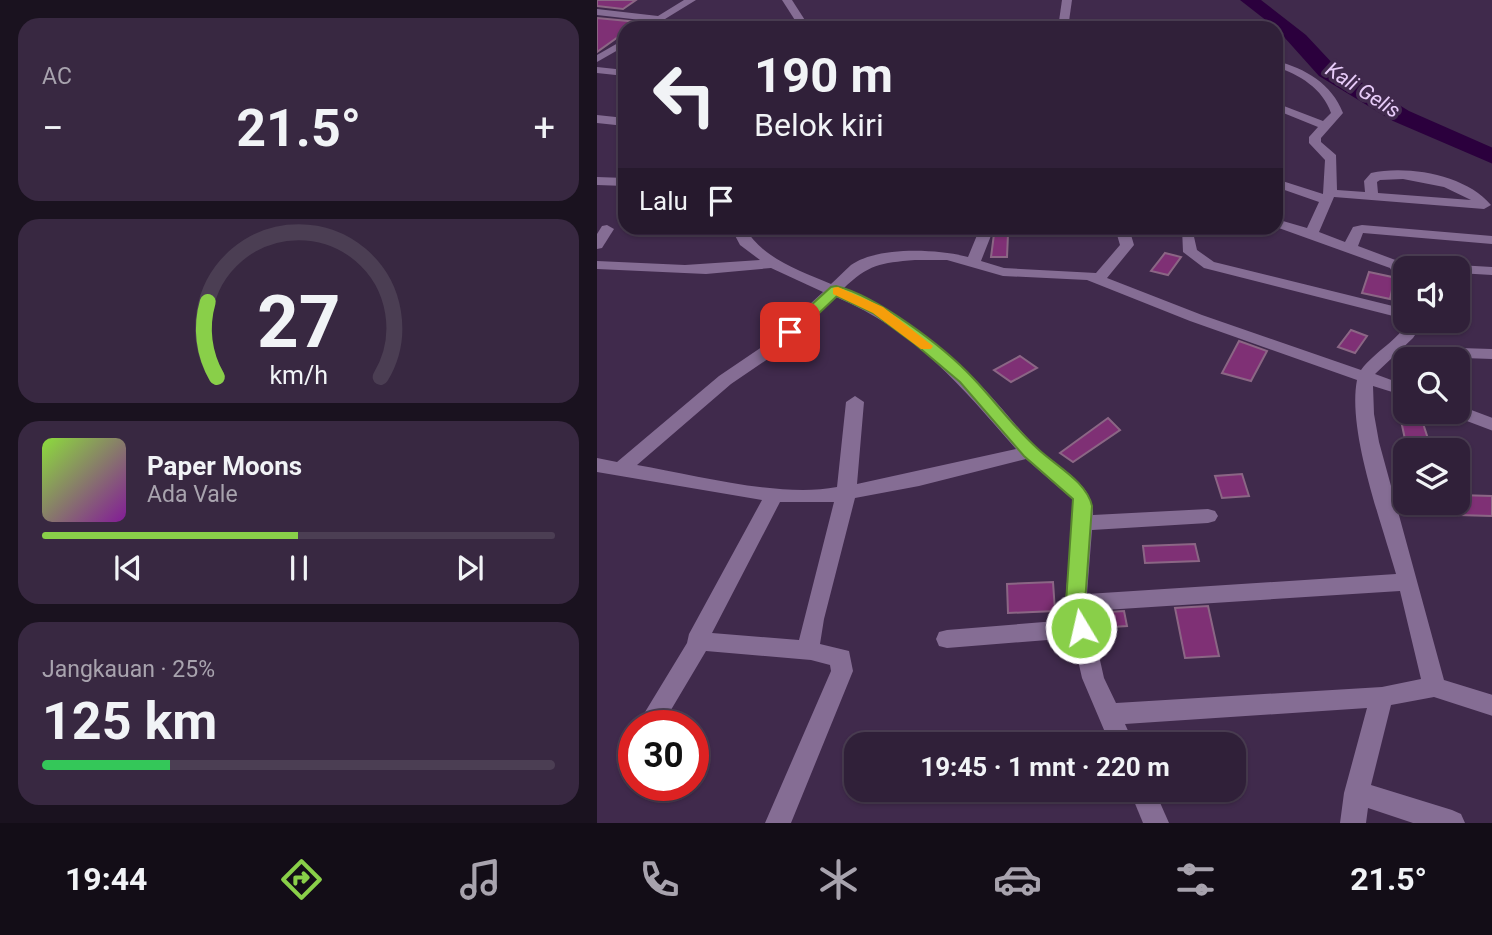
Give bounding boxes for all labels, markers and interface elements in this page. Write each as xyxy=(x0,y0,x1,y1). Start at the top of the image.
text: 190 m xyxy=(754,47,893,104)
icon: left xyxy=(639,49,730,140)
water label: Kali Gelis xyxy=(1321,57,1405,123)
text: AC xyxy=(42,63,72,90)
text: 21.5° xyxy=(236,98,361,159)
text: − xyxy=(42,106,64,150)
text: + xyxy=(533,106,555,150)
text: Belok kiri xyxy=(754,106,884,144)
icon: arrive xyxy=(702,182,740,220)
text: Lalu xyxy=(639,186,688,216)
map controls xyxy=(1393,256,1470,515)
button: sound xyxy=(1393,256,1470,333)
text: 27 xyxy=(257,279,340,365)
pin xyxy=(760,302,820,362)
icon: arrive xyxy=(771,313,809,351)
button: search xyxy=(1393,347,1470,424)
text: km/h xyxy=(269,361,328,390)
button: layers xyxy=(1393,438,1470,515)
text: Paper Moons xyxy=(147,451,302,481)
text: Ada Vale xyxy=(147,481,238,508)
icon: previous xyxy=(109,549,147,587)
icon: pause xyxy=(280,549,318,587)
icon: next xyxy=(451,549,489,587)
position arrow xyxy=(1044,591,1118,665)
text: Jangkauan · 25% xyxy=(42,656,215,683)
text: 125 km xyxy=(42,691,217,752)
speed limit sign: 30 xyxy=(618,710,709,801)
text: 19:45 · 1 mnt · 220 m xyxy=(920,752,1170,782)
icon: directions xyxy=(277,855,326,904)
icon: music xyxy=(456,855,505,904)
icon: phone xyxy=(635,855,684,904)
icon: climate xyxy=(814,855,863,904)
icon: car xyxy=(993,855,1042,904)
icon: filters xyxy=(1171,855,1220,904)
text: 19:44 xyxy=(65,860,147,898)
text: 21.5° xyxy=(1350,860,1427,898)

